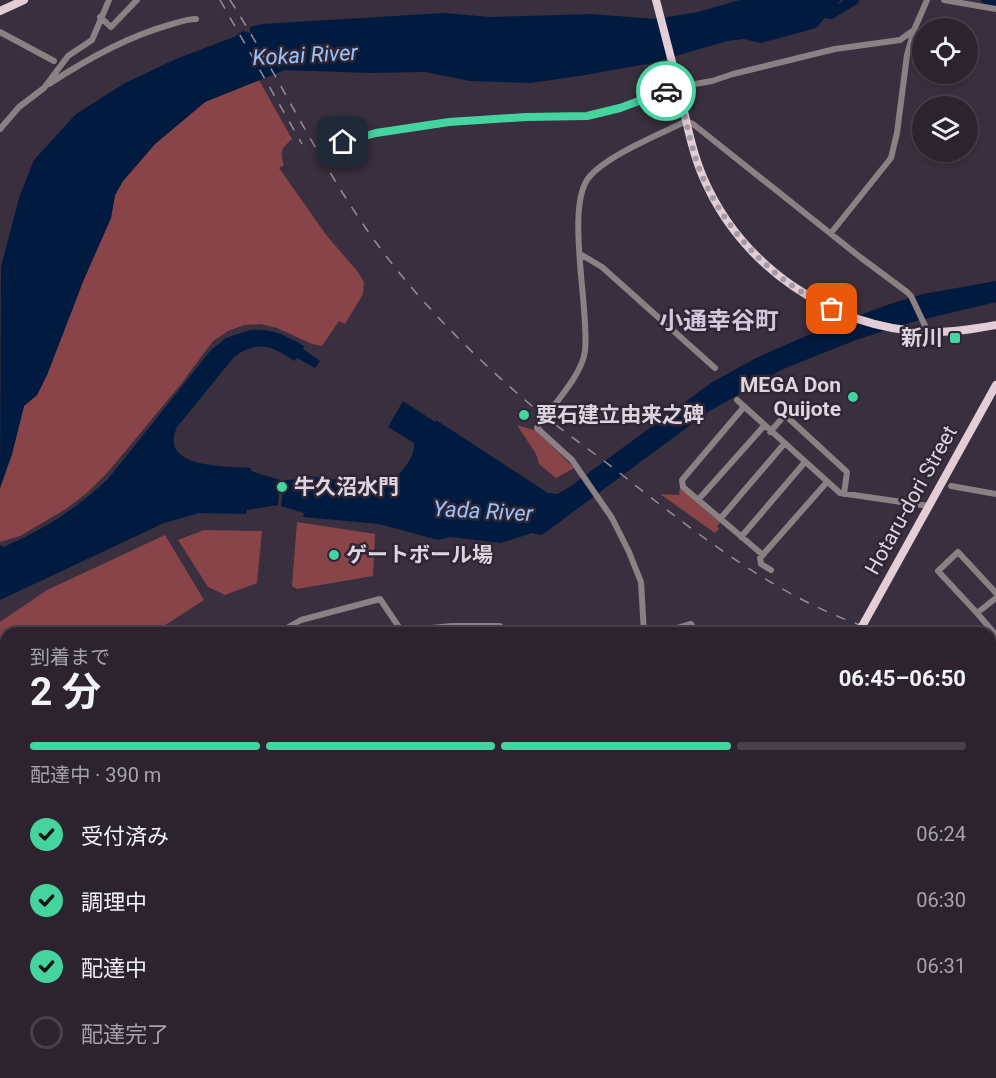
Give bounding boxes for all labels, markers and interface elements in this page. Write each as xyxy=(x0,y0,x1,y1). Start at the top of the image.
map controls xyxy=(912,18,978,162)
button: locate xyxy=(912,18,978,84)
water label: Kokai River xyxy=(252,40,359,70)
courier xyxy=(636,61,696,121)
icon: car xyxy=(650,75,683,108)
button: layers xyxy=(912,96,978,162)
pin xyxy=(317,116,368,167)
icon: home xyxy=(326,125,359,158)
pin xyxy=(806,283,857,334)
icon: bag xyxy=(815,292,848,325)
district label: 小通幸谷町 xyxy=(659,307,779,335)
place label: 新川 xyxy=(901,326,943,350)
marker: 新川 xyxy=(948,331,962,345)
place label: MEGA Don Quijote xyxy=(740,373,841,421)
marker: MEGA Don Quijote xyxy=(846,390,860,404)
place label: 要石建立由来之碑 xyxy=(536,403,704,427)
marker: 要石建立由来之碑 xyxy=(517,408,531,422)
street label: Hotaru-dori Street xyxy=(860,421,962,579)
place label: 牛久沼水門 xyxy=(294,475,399,499)
marker: 牛久沼水門 xyxy=(275,480,289,494)
water label: Yada River xyxy=(433,496,534,526)
place label: ゲートボール場 xyxy=(346,543,493,567)
marker: ゲートボール場 xyxy=(327,548,341,562)
text: 到着まで xyxy=(30,645,110,669)
text: 06:45–06:50 xyxy=(839,666,966,691)
text: 2 分 xyxy=(30,669,101,715)
text: 配達中 · 390 m xyxy=(30,763,161,787)
icon: check xyxy=(30,818,63,851)
text: 06:24 xyxy=(916,822,966,846)
text: 受付済み xyxy=(81,824,169,849)
icon: check xyxy=(30,884,63,917)
text: 06:30 xyxy=(916,888,966,912)
text: 調理中 xyxy=(81,890,147,915)
icon: check xyxy=(30,950,63,983)
text: 06:31 xyxy=(916,954,966,978)
text: 配達中 xyxy=(81,956,147,981)
text: 配達完了 xyxy=(81,1022,169,1047)

